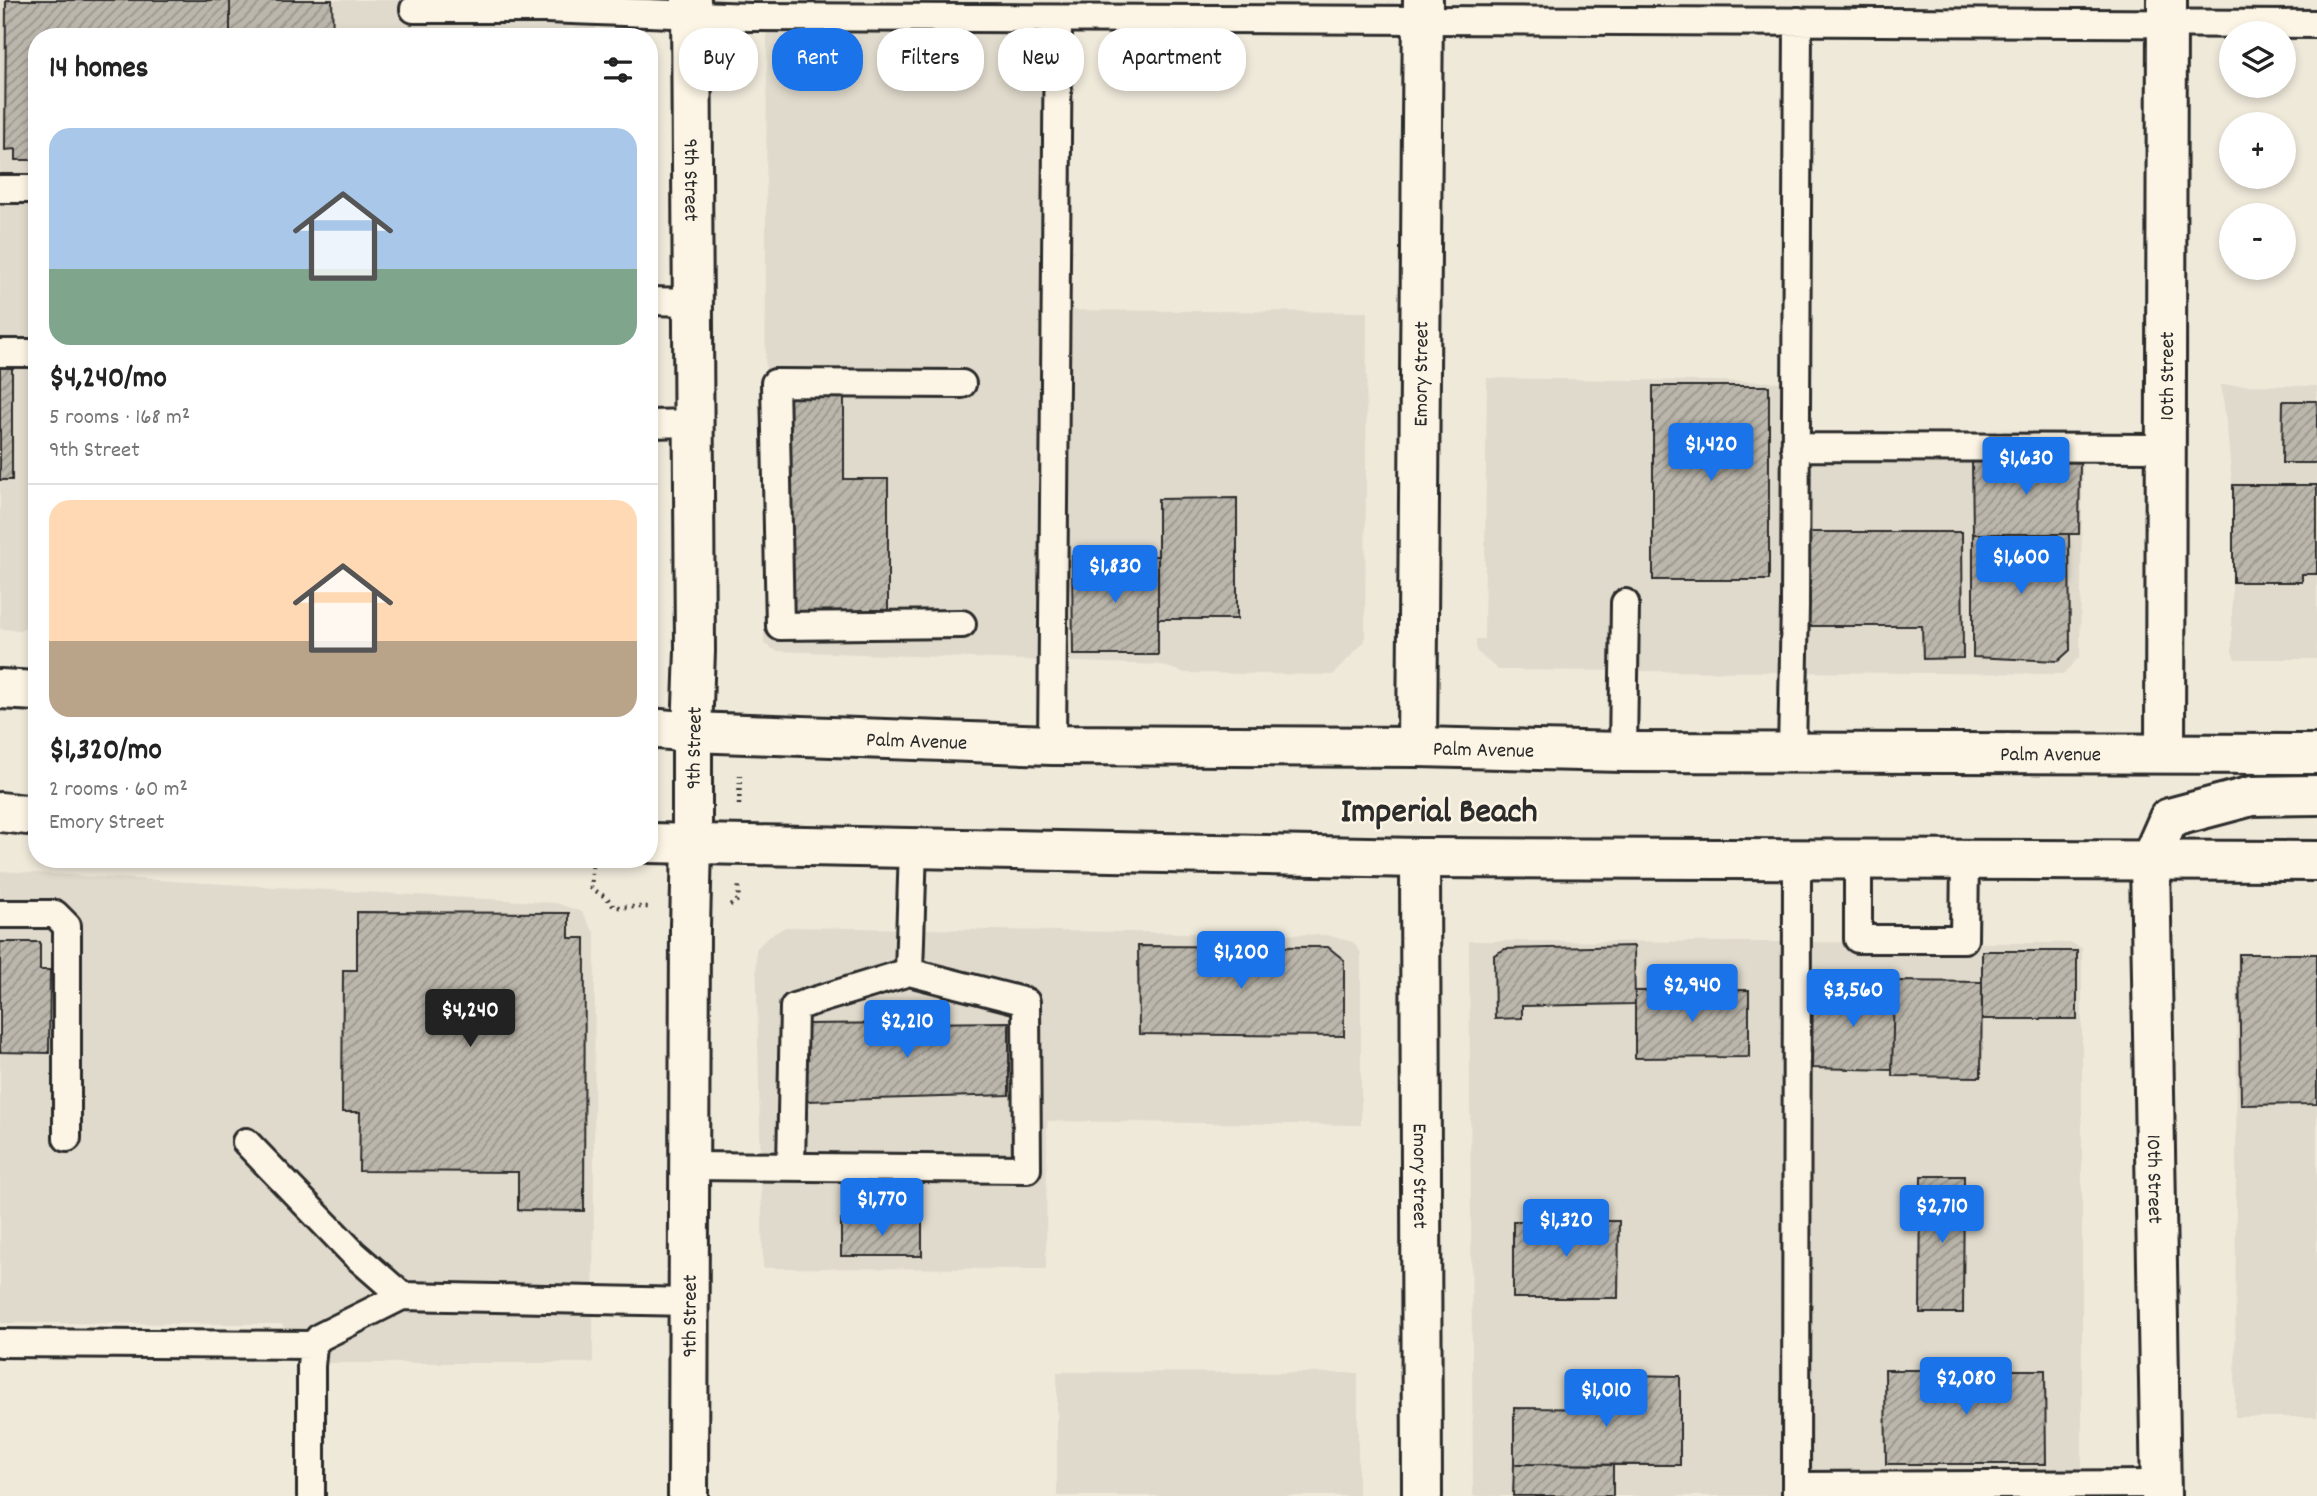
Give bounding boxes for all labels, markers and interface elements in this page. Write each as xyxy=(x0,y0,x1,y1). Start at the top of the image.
map controls xyxy=(2219,21,2296,280)
button: layers xyxy=(2219,21,2296,98)
chip: Buy xyxy=(679,28,758,91)
chip: Rent xyxy=(772,28,863,91)
chip: Filters xyxy=(877,28,984,91)
chip: New xyxy=(998,28,1084,91)
chip: Apartment xyxy=(1098,28,1246,91)
text: 14 homes xyxy=(49,49,148,92)
icon: filters xyxy=(599,51,637,89)
button: + xyxy=(2219,112,2296,189)
street label: 9th Street xyxy=(674,138,704,222)
icon: home xyxy=(280,173,406,299)
button: − xyxy=(2219,203,2296,280)
street label: Emory Street xyxy=(1408,321,1438,427)
street label: 10th Street xyxy=(2154,331,2184,421)
text: $4,240/mo xyxy=(49,359,167,402)
text: 5 rooms · 168 m² xyxy=(49,402,190,435)
pin: $1,420 xyxy=(1654,424,1768,483)
text: $1,420 xyxy=(1684,429,1738,462)
text: 9th Street xyxy=(49,435,140,468)
pin: $1,630 xyxy=(1969,438,2083,497)
text: $1,630 xyxy=(1998,443,2054,476)
pin: $1,600 xyxy=(1964,536,2078,596)
text: $1,600 xyxy=(1992,542,2050,575)
icon: home xyxy=(280,545,406,671)
pin: $1,830 xyxy=(1058,546,1172,605)
text: $1,830 xyxy=(1088,551,1142,584)
street label: 9th Street xyxy=(680,706,712,790)
street label: Palm Avenue xyxy=(865,726,968,760)
text: $1,320/mo xyxy=(49,731,162,774)
street label: Palm Avenue xyxy=(1433,735,1534,768)
street label: Palm Avenue xyxy=(2000,741,2101,771)
text: 2 rooms · 60 m² xyxy=(49,774,188,807)
district label: Imperial Beach xyxy=(1340,789,1538,839)
text: Emory Street xyxy=(49,807,164,840)
pin: $1,200 xyxy=(1184,932,1298,991)
text: $1,200 xyxy=(1213,937,1269,970)
pin: $2,940 xyxy=(1635,964,1749,1024)
text: $2,940 xyxy=(1663,970,1721,1003)
pin: $3,560 xyxy=(1796,970,1910,1029)
text: $3,560 xyxy=(1823,975,1883,1008)
pin: $4,240 xyxy=(413,990,527,1049)
text: $4,240 xyxy=(441,995,499,1028)
pin: $2,210 xyxy=(850,1000,964,1060)
text: $2,210 xyxy=(880,1006,934,1039)
street label: Emory Street xyxy=(1403,1123,1433,1229)
street label: 10th Street xyxy=(2137,1134,2168,1224)
pin: $1,770 xyxy=(825,1178,939,1238)
text: $1,770 xyxy=(856,1184,908,1217)
pin: $2,710 xyxy=(1885,1186,1999,1245)
text: $2,710 xyxy=(1916,1191,1968,1224)
pin: $1,320 xyxy=(1509,1200,1623,1259)
text: $1,320 xyxy=(1539,1205,1593,1238)
street label: 9th Street xyxy=(676,1274,707,1358)
pin: $2,080 xyxy=(1909,1358,2023,1417)
text: $2,080 xyxy=(1936,1363,1996,1396)
pin: $1,010 xyxy=(1549,1370,1663,1429)
text: $1,010 xyxy=(1580,1375,1632,1408)

